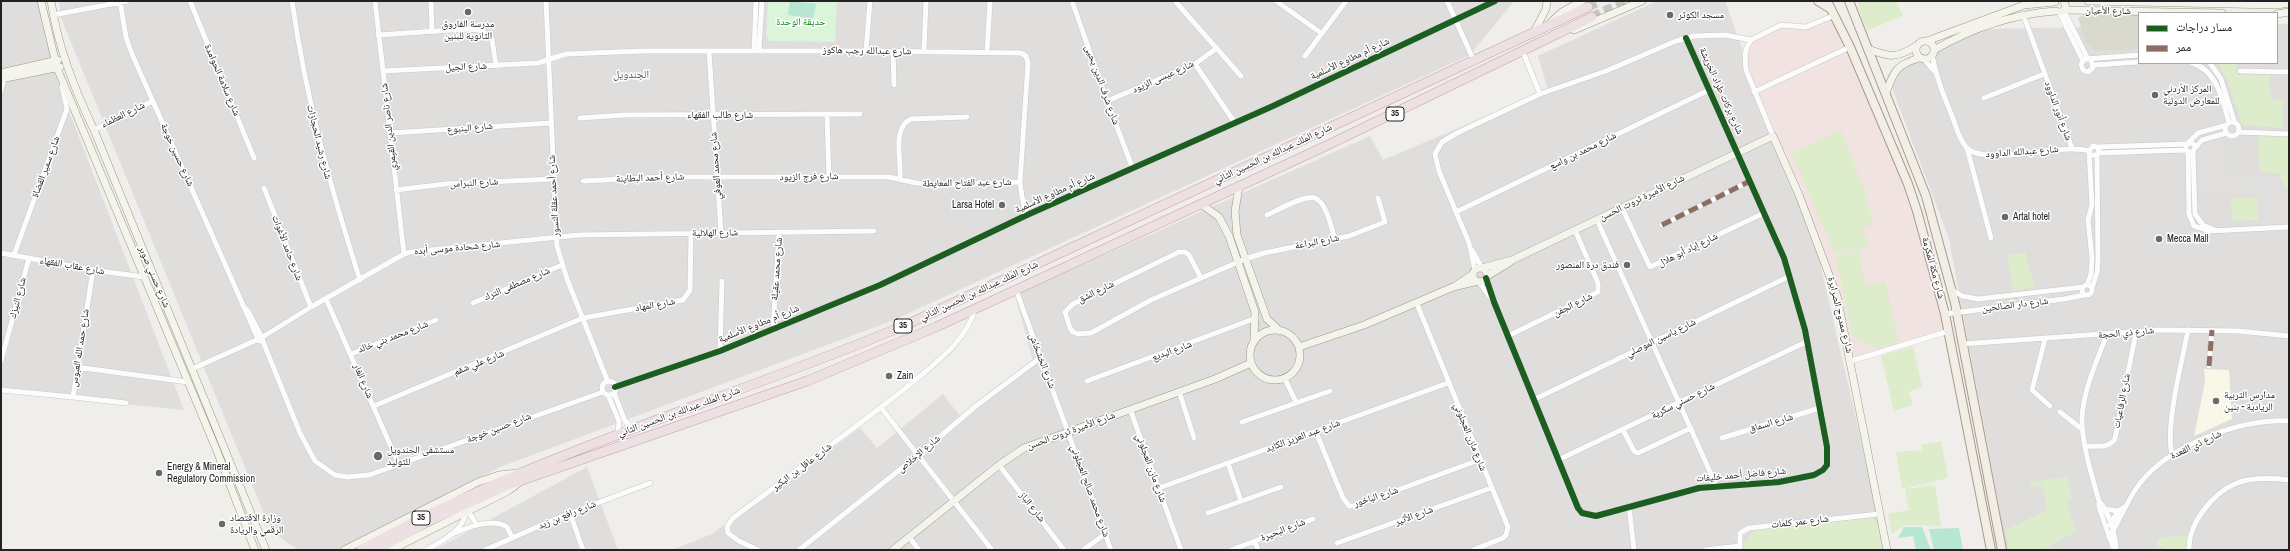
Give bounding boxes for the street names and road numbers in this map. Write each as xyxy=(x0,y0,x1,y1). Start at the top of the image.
street label: شارع الأعيان xyxy=(2085,5,2131,17)
street label: شارع أم مطاوع الأسلمية xyxy=(1308,35,1392,83)
street label: شارع سلامة الحوامدة xyxy=(201,42,243,118)
street label: شارع شرف الدين يحيى xyxy=(1082,43,1122,127)
street label: شارع عبدالله رجب هاكوز xyxy=(823,44,911,58)
street label: شارع بركات طراد الخريشة xyxy=(1696,46,1746,136)
street label: شارع عيسى الزيود xyxy=(1130,58,1196,96)
street label: شارع الجيل xyxy=(445,60,487,74)
street label: شارع أنور الداوود xyxy=(2042,80,2074,142)
street label: شارع ناصر الدين القيمري xyxy=(378,83,400,171)
street label: شارع العظماء xyxy=(99,99,147,131)
street label: شارع رشيد الحجازات xyxy=(304,103,334,181)
road number: 35 xyxy=(1386,107,1404,121)
street label: شارع طالب الفقهاء xyxy=(687,109,753,121)
street label: شارع الينبوع xyxy=(447,120,493,136)
street label: شارع الملك عبدالله بن الحسين الثاني xyxy=(1212,121,1334,187)
street label: شارع حسين خوجة xyxy=(158,122,196,188)
street label: شارع محمد بن واسع xyxy=(1548,130,1618,172)
street label: شارع محمد العوفي xyxy=(708,132,724,200)
street label: شارع سمير القضاة xyxy=(29,135,63,199)
street label: شارع عبدالله الداوود xyxy=(1985,143,2059,161)
street label: شارع أحمد عقلة النسور xyxy=(546,155,562,237)
street label: شارع فرج الزيود xyxy=(779,170,839,184)
street label: شارع أم مطاوع الأسلمية xyxy=(1013,170,1097,216)
street label: شارع أحمد البطاينة xyxy=(616,171,684,185)
street label: شارع الأميرة ثروت الحسن xyxy=(1597,172,1687,224)
street label: شارع النبراس xyxy=(450,176,498,190)
street label: شارع عبد الفتاح المعايطة xyxy=(922,176,1012,190)
street label: شارع حامد الأغوات xyxy=(269,214,305,282)
street label: شارع الهلالية xyxy=(692,227,738,239)
street label: شارع إياد أبو هلال xyxy=(1656,230,1720,270)
street label: شارع البراعة xyxy=(1294,232,1340,252)
street label: شارع مكة المكرمة xyxy=(1919,236,1947,300)
street label: شارع محمد عقيلة xyxy=(769,237,785,301)
street label: شارع شحادة موسى أبده xyxy=(413,238,501,258)
street label: شارع حسني صوبر xyxy=(136,244,172,310)
street label: شارع عقاب الفقهاء xyxy=(39,254,105,278)
street label: شارع الملك عبدالله بن الحسين الثاني xyxy=(918,258,1040,324)
street label: شارع مصطفى الترك xyxy=(482,265,552,303)
street label: شارع النيزك xyxy=(7,276,29,320)
street label: شارع ممدوح الصرايرة xyxy=(1825,276,1855,354)
street label: شارع الشق xyxy=(1076,278,1116,306)
street label: شارع الجفن xyxy=(1551,290,1595,320)
street label: شارع دار الصالحين xyxy=(1981,295,2049,315)
street label: شارع المهاد xyxy=(634,296,676,314)
street label: شارع أم مطاوع الأسلمية xyxy=(717,302,801,346)
street label: شارع حمد الله العبوس xyxy=(68,308,92,388)
street label: شارع ياسين الموصلي xyxy=(1624,316,1698,360)
street label: شارع محمد بني خالد xyxy=(356,318,430,356)
road number: 35 xyxy=(894,319,912,333)
street label: شارع ذي الحجة xyxy=(2097,325,2155,341)
street label: شارع الخشخاش xyxy=(1026,332,1058,390)
street label: شارع البديع xyxy=(1150,338,1194,364)
street label: شارع علي شقم xyxy=(452,347,506,379)
street label: شارع الغار xyxy=(350,362,376,400)
street label: شارع الرفاعيات xyxy=(2111,373,2133,429)
street label: شارع حسني سكرية xyxy=(1649,380,1717,422)
street label: شارع الملك عبدالله بن الحسين الثاني xyxy=(616,384,742,440)
street label: شارع مازن العجلوني xyxy=(1451,401,1489,473)
street label: شارع الأميرة ثروت الحسن xyxy=(1025,409,1117,453)
street label: شارع حسين خوجة xyxy=(465,410,533,446)
street label: شارع السماق xyxy=(1747,411,1795,435)
street label: شارع عبد العزيز الكايد xyxy=(1264,417,1342,455)
street label: شارع ذي القعدة xyxy=(2168,428,2224,462)
street label: شارع مازن العجلوني xyxy=(1133,432,1169,504)
street label: شارع الإخلاص xyxy=(895,433,943,475)
street label: شارع عاقل بن البكير xyxy=(770,441,834,493)
street label: شارع محمد صالح العجلوني xyxy=(1068,443,1112,539)
street label: شارع فاضل أحمد خليفات xyxy=(1695,465,1787,485)
street label: شارع الباخور xyxy=(1352,484,1400,510)
street label: شارع الباز xyxy=(1016,489,1048,525)
street label: شارع رافع بن زيد xyxy=(536,498,598,532)
street label: شارع الأثير xyxy=(1393,504,1435,528)
road number: 35 xyxy=(412,511,430,525)
street label: شارع عمر كلمات xyxy=(1771,513,1829,531)
street label: شارع البحيرة xyxy=(1259,516,1307,544)

